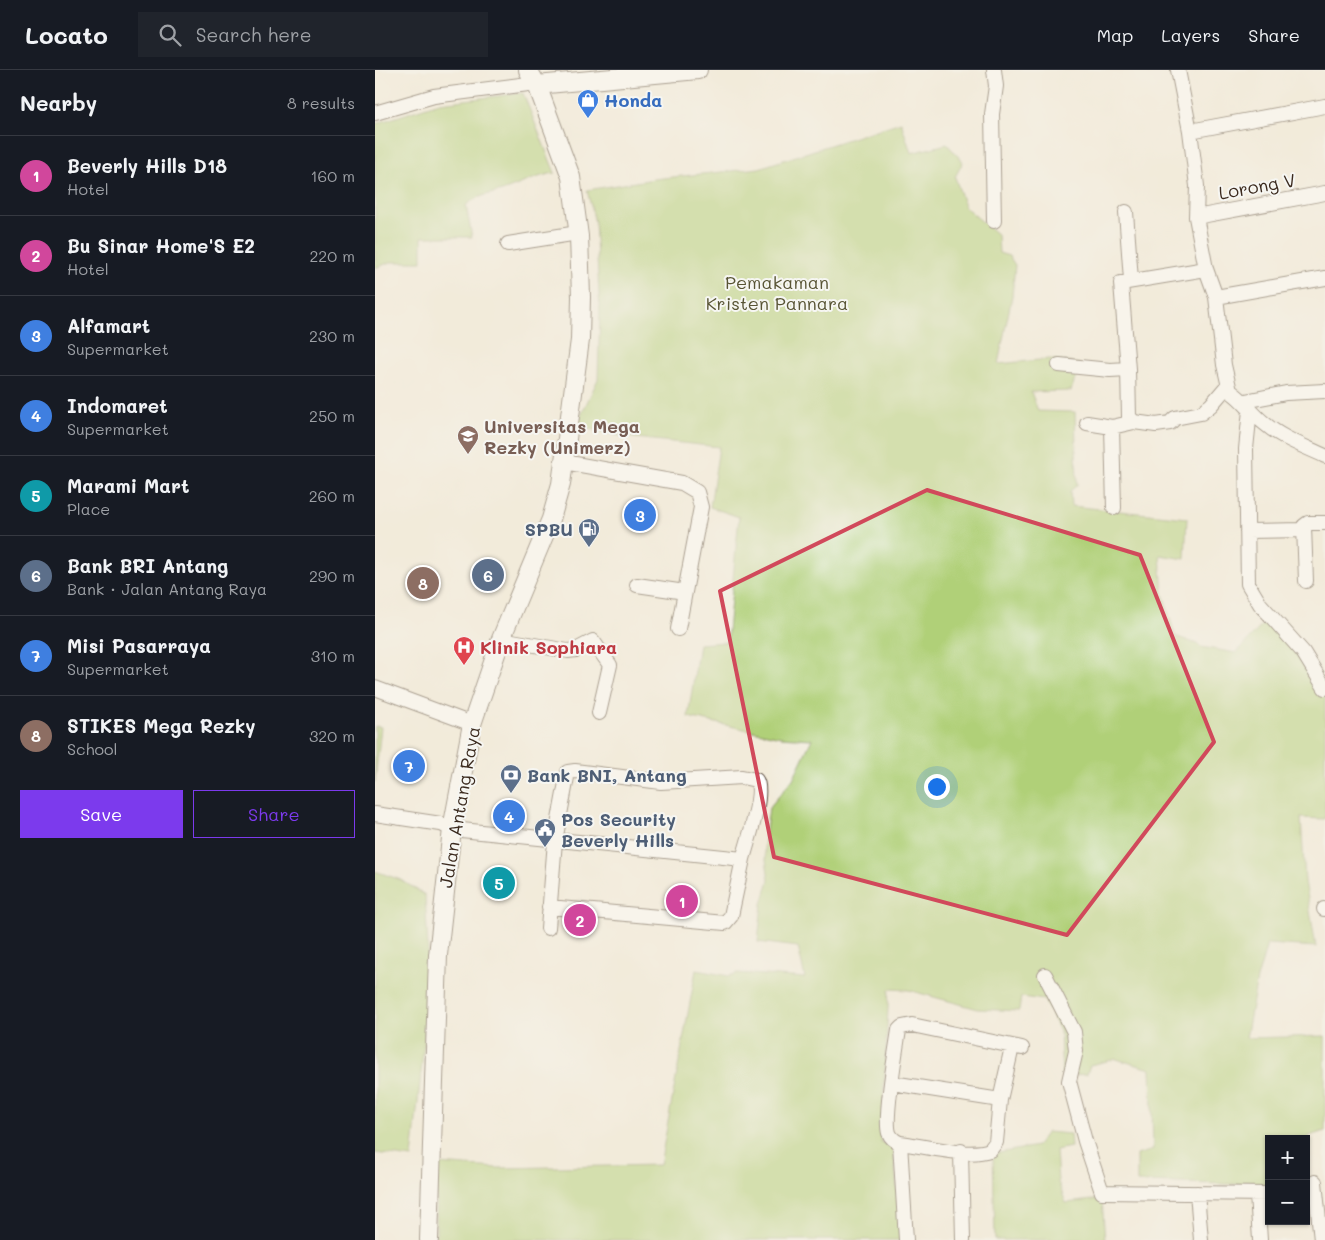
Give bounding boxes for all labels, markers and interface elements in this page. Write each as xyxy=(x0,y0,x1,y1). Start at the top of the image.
search box xyxy=(138,12,488,57)
text: Locato xyxy=(25,19,108,50)
icon: search xyxy=(156,21,184,49)
text: Search here xyxy=(196,22,311,47)
text: Map xyxy=(1097,23,1133,47)
text: Layers xyxy=(1161,23,1220,47)
text: Share xyxy=(1248,23,1300,47)
shop icon: Honda xyxy=(576,88,600,119)
place label: Honda xyxy=(604,88,662,112)
text: Nearby xyxy=(20,89,97,116)
text: 8 results xyxy=(287,92,355,113)
text: Beverly Hills D18 xyxy=(67,153,227,178)
text: 1 xyxy=(32,165,40,186)
text: 160 m xyxy=(310,165,355,186)
street label: Lorong V xyxy=(1217,167,1297,205)
text: Hotel xyxy=(67,178,109,199)
text: Bu Sinar Home'S E2 xyxy=(67,233,255,258)
text: 2 xyxy=(32,245,40,266)
text: 220 m xyxy=(309,245,355,266)
text: Hotel xyxy=(67,258,109,279)
park label: Pemakaman Kristen Pannara xyxy=(706,270,848,315)
text: Alfamart xyxy=(67,313,150,338)
text: 3 xyxy=(31,325,41,346)
text: 230 m xyxy=(309,325,355,346)
text: Supermarket xyxy=(67,338,169,359)
text: Indomaret xyxy=(67,393,168,418)
text: 4 xyxy=(31,405,41,426)
text: 250 m xyxy=(309,405,355,426)
place label: Universitas Mega Rezky (Unimerz) xyxy=(484,414,640,459)
text: Supermarket xyxy=(67,418,169,439)
school or university icon: Universitas Mega Rezky (Unimerz) xyxy=(456,424,480,455)
text: Marami Mart xyxy=(67,473,189,498)
text: 5 xyxy=(31,485,41,506)
text: 260 m xyxy=(309,485,355,506)
pin: 3 xyxy=(624,496,656,534)
text: Place xyxy=(67,498,110,519)
place label: SPBU xyxy=(525,517,573,541)
fuel station icon: SPBU xyxy=(577,517,601,548)
text: Bank BRI Antang xyxy=(67,553,228,578)
pin: 6 xyxy=(472,556,504,594)
pin: 8 xyxy=(407,564,439,602)
text: 6 xyxy=(31,565,41,586)
text: 290 m xyxy=(309,565,355,586)
text: Bank · Jalan Antang Raya xyxy=(67,578,267,599)
text: Misi Pasarraya xyxy=(67,633,211,658)
hospital icon: Klinik Sophiara xyxy=(452,635,476,666)
place label: Klinik Sophiara xyxy=(480,635,617,659)
text: 7 xyxy=(32,645,40,666)
text: 310 m xyxy=(311,645,355,666)
text: Supermarket xyxy=(67,658,169,679)
text: STIKES Mega Rezky xyxy=(67,713,255,738)
street label: Jalan Antang Raya xyxy=(433,724,485,890)
text: 8 xyxy=(31,725,41,746)
text: 320 m xyxy=(309,725,355,746)
text: School xyxy=(67,738,117,759)
pin: 7 xyxy=(393,747,425,785)
bank icon: Bank BNI, Antang xyxy=(499,763,523,794)
place label: Bank BNI, Antang xyxy=(527,763,687,787)
your location xyxy=(924,774,950,800)
button: Save xyxy=(20,790,183,838)
button: Share xyxy=(193,790,355,838)
pin: 4 xyxy=(493,797,525,835)
place label: Pos Security Beverly Hills xyxy=(561,807,676,852)
public building icon: Pos Security Beverly Hills xyxy=(533,817,557,848)
pin: 5 xyxy=(483,864,515,902)
pin: 1 xyxy=(666,882,698,920)
pin: 2 xyxy=(564,901,596,939)
map controls xyxy=(1265,1135,1310,1225)
button: + xyxy=(1265,1135,1310,1180)
button: − xyxy=(1265,1180,1310,1225)

